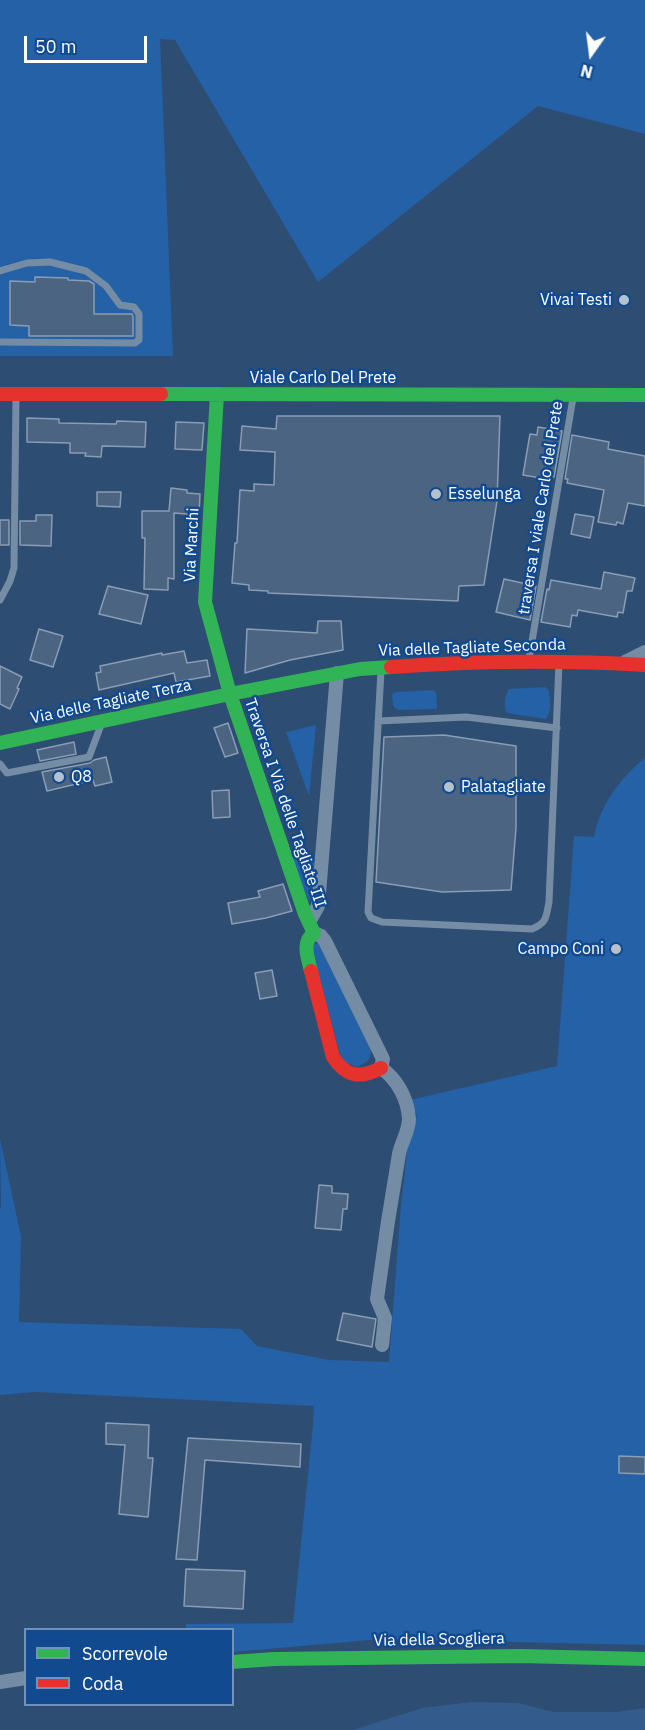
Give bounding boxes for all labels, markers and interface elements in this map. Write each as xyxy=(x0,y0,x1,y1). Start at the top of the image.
scale bar xyxy=(27,24,150,62)
north arrow xyxy=(561,24,621,84)
text: 50 m xyxy=(35,35,77,58)
text: N xyxy=(579,60,595,83)
place label: Vivai Testi xyxy=(540,290,612,310)
marker: Vivai Testi xyxy=(617,293,631,307)
street label: Viale Carlo Del Prete xyxy=(250,368,396,388)
street label: traversa I viale Carlo del Prete xyxy=(515,400,567,616)
place label: Esselunga xyxy=(448,484,521,504)
marker: Esselunga xyxy=(429,487,443,501)
street label: Via Marchi xyxy=(180,507,204,583)
street label: Via delle Tagliate Seconda xyxy=(378,635,566,661)
street label: Via delle Tagliate Terza xyxy=(29,676,193,728)
street label: Traversa I Via delle Tagliate III xyxy=(240,696,330,910)
place label: Q8 xyxy=(71,767,92,787)
marker: Q8 xyxy=(52,770,66,784)
place label: Palatagliate xyxy=(461,777,546,797)
marker: Palatagliate xyxy=(442,780,456,794)
place label: Campo Coni xyxy=(518,939,604,959)
marker: Campo Coni xyxy=(609,942,623,956)
legend xyxy=(24,1628,234,1706)
street label: Via della Scogliera xyxy=(373,1629,505,1651)
text: Scorrevole xyxy=(82,1642,168,1665)
text: Coda xyxy=(82,1672,123,1695)

